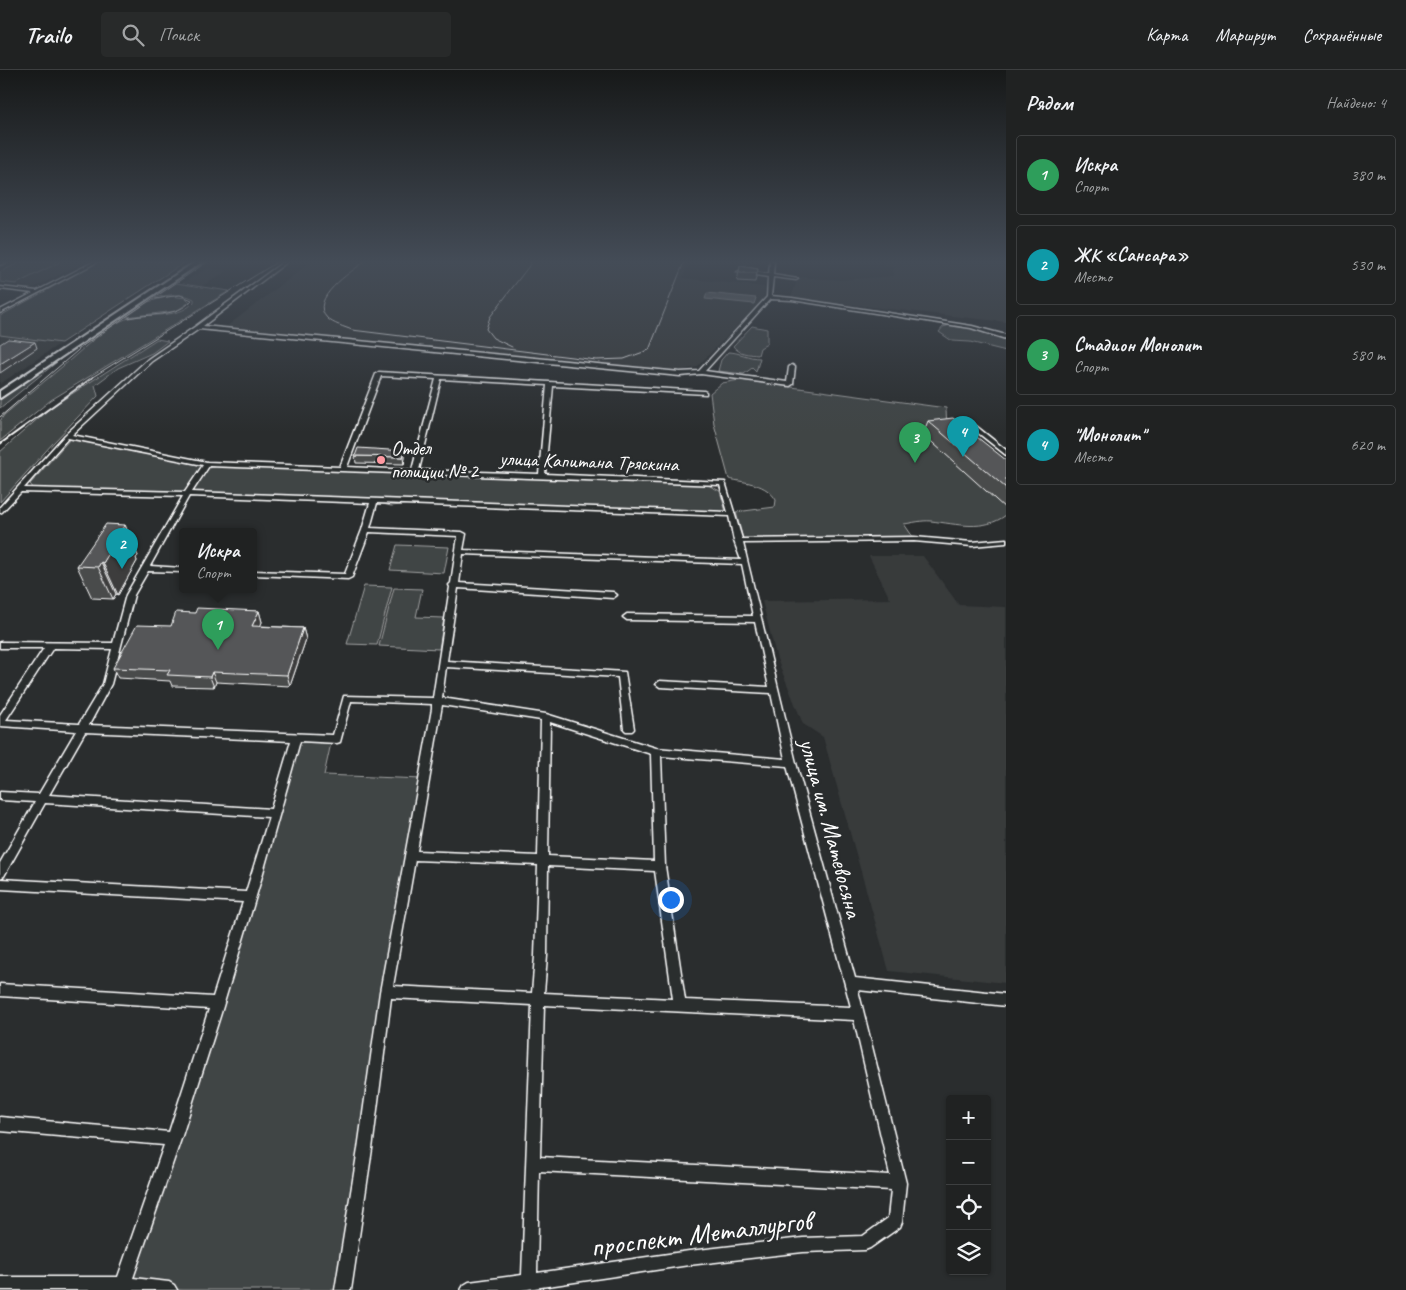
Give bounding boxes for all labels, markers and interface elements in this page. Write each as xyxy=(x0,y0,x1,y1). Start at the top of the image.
search box xyxy=(101,12,451,57)
text: Trailo xyxy=(25,20,71,50)
icon: search xyxy=(119,21,147,49)
text: Поиск xyxy=(159,23,199,47)
text: Карта xyxy=(1146,24,1187,46)
text: Маршрут xyxy=(1215,24,1275,46)
text: Сохранённые xyxy=(1303,24,1381,46)
text: Рядом xyxy=(1026,90,1073,116)
text: Найдено: 4 xyxy=(1326,93,1386,113)
text: Искра xyxy=(1074,153,1117,177)
text: 1 xyxy=(1039,165,1047,185)
text: 380 m xyxy=(1351,165,1385,185)
text: Спорт xyxy=(1074,177,1109,197)
text: ЖК «Сансара» xyxy=(1074,243,1189,267)
text: 2 xyxy=(1039,255,1047,275)
text: 530 m xyxy=(1351,255,1385,275)
text: Место xyxy=(1074,267,1112,287)
text: Стадион Монолит xyxy=(1074,333,1202,357)
text: 3 xyxy=(1039,345,1047,365)
text: 580 m xyxy=(1351,345,1385,365)
text: Спорт xyxy=(1074,357,1109,377)
pin: 4 xyxy=(947,416,979,457)
pin: 3 xyxy=(899,422,931,463)
text: "Монолит" xyxy=(1074,423,1145,447)
text: 4 xyxy=(1039,435,1047,455)
text: 620 m xyxy=(1351,435,1385,455)
place label: Отдел полиции № 2 xyxy=(391,436,480,484)
street label: улица Капитана Тряскина xyxy=(498,446,680,477)
text: Место xyxy=(1074,447,1112,467)
marker: Отдел полиции № 2 xyxy=(375,454,387,466)
pin: 2 xyxy=(106,528,138,569)
popup xyxy=(179,528,257,593)
text: Искра xyxy=(196,539,240,563)
text: Спорт xyxy=(196,563,231,583)
pin: 1 xyxy=(202,609,234,650)
street label: улица им. Матевосяна xyxy=(792,733,870,922)
your location xyxy=(658,887,684,913)
map controls xyxy=(946,1095,991,1275)
button: + xyxy=(946,1095,991,1140)
button: − xyxy=(946,1140,991,1185)
button: locate xyxy=(946,1185,991,1230)
street label: проспект Металлургов xyxy=(588,1201,819,1265)
button: layers xyxy=(946,1230,991,1275)

